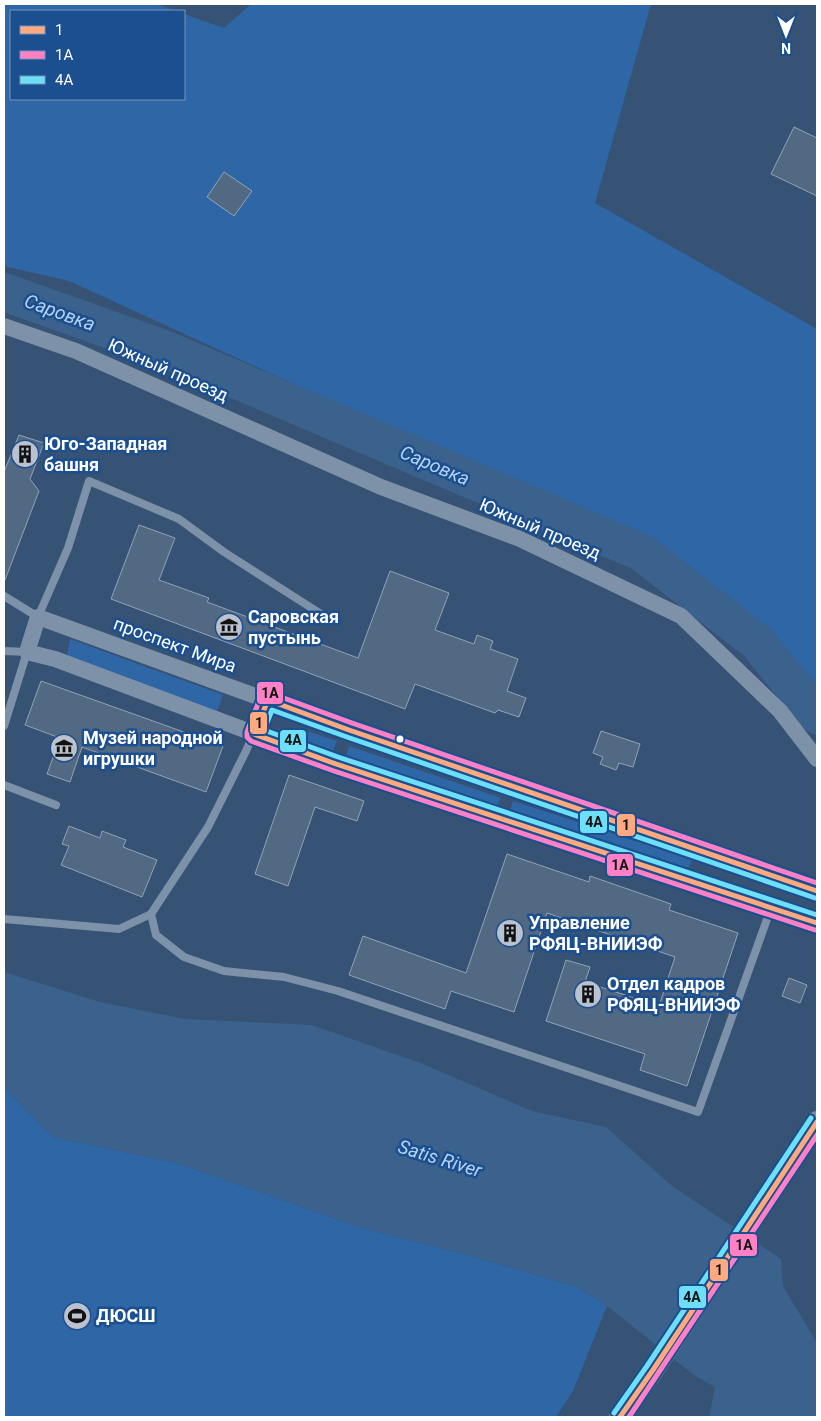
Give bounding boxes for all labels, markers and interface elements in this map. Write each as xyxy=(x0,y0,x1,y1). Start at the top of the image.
legend xyxy=(10,10,185,100)
north arrow xyxy=(761,10,811,60)
text: 1 xyxy=(55,21,63,39)
text: N xyxy=(781,40,791,56)
text: 1А xyxy=(55,46,73,64)
text: 4А xyxy=(55,71,73,89)
water label: Саровка xyxy=(21,289,98,336)
street label: Южный проезд xyxy=(105,334,232,406)
place label: Юго-Западная башня xyxy=(44,433,167,475)
building icon: Юго-Западная башня xyxy=(10,439,40,469)
water label: Саровка xyxy=(397,441,473,490)
street label: Южный проезд xyxy=(477,494,604,564)
place label: Саровская пустынь xyxy=(248,606,339,648)
museum icon: Саровская пустынь xyxy=(214,612,244,642)
street label: проспект Мира xyxy=(111,613,239,676)
line badge: 1А xyxy=(256,681,284,705)
text: 1А xyxy=(261,685,279,701)
line badge: 1 xyxy=(249,711,268,735)
text: 1 xyxy=(255,715,263,731)
place label: Музей народной игрушки xyxy=(83,727,223,769)
line badge: 4А xyxy=(279,729,307,753)
text: 4А xyxy=(284,732,302,748)
museum icon: Музей народной игрушки xyxy=(49,733,79,763)
unlabelled marker xyxy=(395,734,405,744)
line badge: 4А xyxy=(579,810,608,834)
line badge: 1 xyxy=(616,813,636,837)
text: 4А xyxy=(585,814,603,830)
text: 1 xyxy=(622,817,630,833)
line badge: 1А xyxy=(606,853,634,877)
text: 1А xyxy=(611,857,629,873)
place label: Управление РФЯЦ-ВНИИЭФ xyxy=(529,912,663,954)
building icon: Управление РФЯЦ-ВНИИЭФ xyxy=(495,918,525,948)
place label: Отдел кадров РФЯЦ-ВНИИЭФ xyxy=(607,973,741,1015)
building icon: Отдел кадров РФЯЦ-ВНИИЭФ xyxy=(573,979,603,1009)
water label: Satis River xyxy=(395,1135,485,1182)
line badge: 1А xyxy=(729,1233,758,1257)
text: 1А xyxy=(735,1237,753,1253)
line badge: 1 xyxy=(709,1258,729,1282)
text: 1 xyxy=(715,1262,723,1278)
line badge: 4А xyxy=(678,1285,707,1309)
text: 4А xyxy=(683,1289,701,1305)
sports icon: ДЮСШ xyxy=(62,1301,92,1331)
place label: ДЮСШ xyxy=(96,1305,155,1326)

